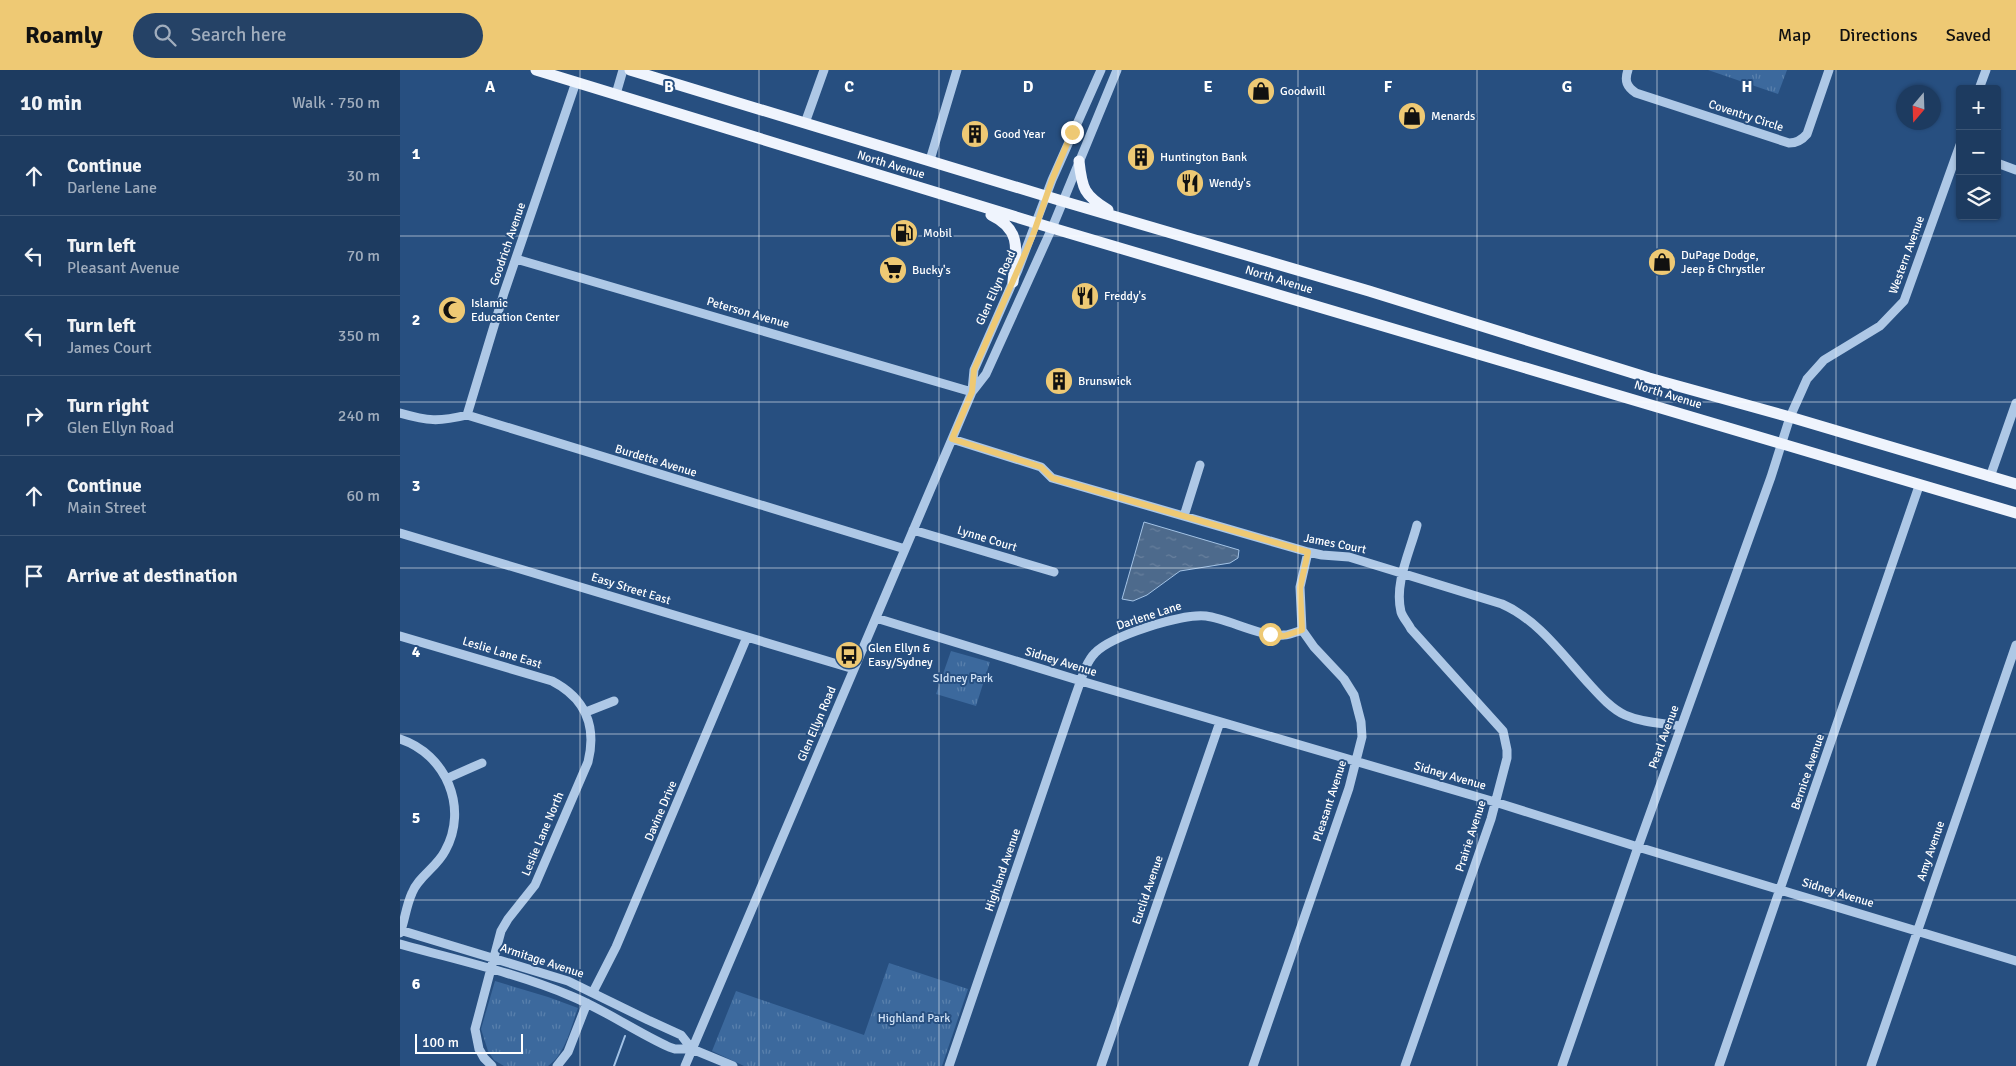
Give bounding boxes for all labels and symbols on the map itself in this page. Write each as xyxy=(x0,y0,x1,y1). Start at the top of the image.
shop icon: Goodwill xyxy=(1246,76,1276,106)
text: A xyxy=(485,77,496,97)
text: B xyxy=(664,77,674,97)
text: C xyxy=(844,77,854,97)
text: D xyxy=(1023,77,1034,97)
text: E xyxy=(1203,77,1213,97)
text: F xyxy=(1384,77,1393,97)
text: G xyxy=(1562,77,1572,97)
text: H xyxy=(1742,77,1752,97)
place label: Goodwill xyxy=(1280,84,1326,99)
north arrow xyxy=(1896,85,1941,130)
street label: Coventry Circle xyxy=(1707,97,1785,135)
shop icon: Menards xyxy=(1397,101,1427,131)
place label: Menards xyxy=(1431,109,1475,124)
building icon: Good Year xyxy=(960,119,990,149)
route end xyxy=(1061,121,1084,144)
place label: Good Year xyxy=(994,127,1046,142)
building icon: Huntington Bank xyxy=(1126,142,1156,172)
text: 1 xyxy=(412,144,421,164)
street label: North Avenue xyxy=(855,148,927,182)
place label: Huntington Bank xyxy=(1160,150,1247,165)
restaurant icon: Wendy's xyxy=(1175,168,1205,198)
place label: Wendy's xyxy=(1209,176,1251,191)
street label: Goodrich Avenue xyxy=(487,201,529,287)
street label: Western Avenue xyxy=(1886,214,1928,296)
fuel station icon: Mobil xyxy=(889,218,919,248)
place label: Mobil xyxy=(923,226,953,241)
shop icon: DuPage Dodge, Jeep & Chrystler xyxy=(1647,247,1677,277)
street label: Glen Ellyn Road xyxy=(973,248,1019,328)
place label: DuPage Dodge, Jeep & Chrystler xyxy=(1681,248,1765,277)
supermarket icon: Bucky's xyxy=(878,255,908,285)
place label: Bucky's xyxy=(912,263,951,278)
street label: North Avenue xyxy=(1243,263,1315,297)
restaurant icon: Freddy's xyxy=(1070,281,1100,311)
place label: Freddy's xyxy=(1104,289,1146,304)
street label: Peterson Avenue xyxy=(705,294,791,332)
mosque icon: Islamic Education Center xyxy=(437,295,467,325)
place label: Islamic Education Center xyxy=(471,296,560,325)
text: 2 xyxy=(412,310,420,330)
building icon: Brunswick xyxy=(1044,366,1074,396)
place label: Brunswick xyxy=(1078,374,1132,389)
street label: North Avenue xyxy=(1632,378,1704,412)
street label: Burdette Avenue xyxy=(613,441,699,481)
text: 3 xyxy=(412,476,420,496)
street label: Lynne Court xyxy=(955,523,1019,555)
street label: James Court xyxy=(1302,531,1368,557)
street label: Easy Street East xyxy=(589,570,673,608)
street label: Darlene Lane xyxy=(1115,598,1183,634)
route start xyxy=(1259,623,1282,646)
street label: Leslie Lane East xyxy=(460,634,544,672)
bus stop icon: Glen Ellyn & Easy/Sydney xyxy=(834,640,864,670)
place label: Glen Ellyn & Easy/Sydney xyxy=(868,641,933,670)
text: 4 xyxy=(412,642,421,662)
street label: Sidney Avenue xyxy=(1023,644,1099,680)
park label: SIdney Park xyxy=(933,671,993,686)
street label: Glen Ellyn Road xyxy=(794,684,840,764)
street label: Pearl Avenue xyxy=(1646,703,1682,771)
street label: Bernice Avenue xyxy=(1788,732,1828,812)
street label: Pleasant Avenue xyxy=(1310,758,1350,844)
street label: Sidney Avenue xyxy=(1412,759,1488,793)
street label: Davine Drive xyxy=(642,779,680,843)
street label: Leslie Lane North xyxy=(519,790,567,878)
street label: Prairie Avenue xyxy=(1452,798,1490,874)
text: 5 xyxy=(412,808,420,828)
street label: Amy Avenue xyxy=(1914,819,1948,883)
street label: Highland Avenue xyxy=(982,826,1024,914)
street label: Euclid Avenue xyxy=(1129,853,1167,927)
street label: Sidney Avenue xyxy=(1800,875,1876,911)
street label: Armitage Avenue xyxy=(498,940,586,982)
text: 6 xyxy=(412,974,421,994)
park label: Highland Park xyxy=(878,1011,950,1026)
scale bar xyxy=(415,1031,522,1054)

